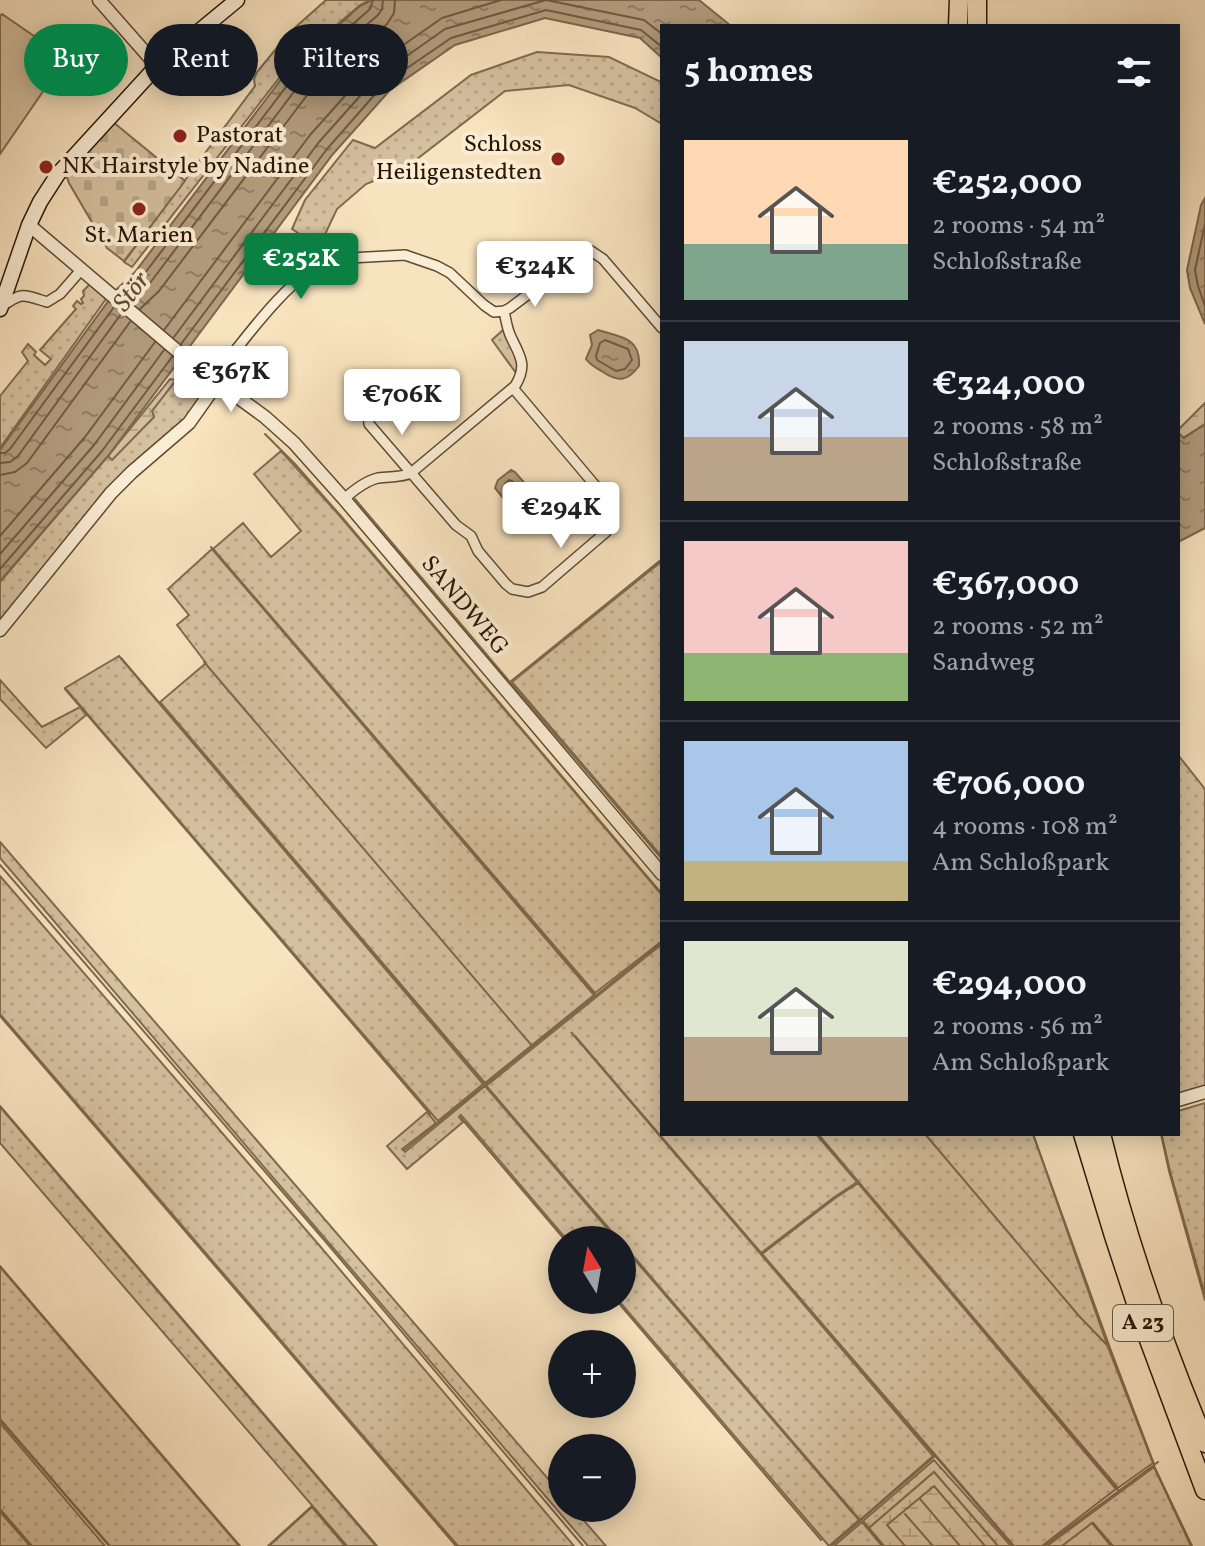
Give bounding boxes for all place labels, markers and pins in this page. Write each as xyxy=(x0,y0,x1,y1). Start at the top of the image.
place label: Pastorat xyxy=(196,119,283,153)
marker: Pastorat xyxy=(171,127,189,145)
place label: Schloss Heiligenstedten xyxy=(376,128,542,190)
place label: NK Hairstyle by Nadine xyxy=(62,150,309,184)
marker: Schloss Heiligenstedten xyxy=(549,150,567,168)
marker: NK Hairstyle by Nadine xyxy=(37,158,55,176)
marker: St. Marien xyxy=(130,200,148,218)
place label: St. Marien xyxy=(84,219,194,253)
pin: €252K xyxy=(245,233,357,301)
pin: €324K xyxy=(479,241,591,309)
pin: €367K xyxy=(175,346,287,414)
pin: €706K xyxy=(346,369,458,437)
pin: €294K xyxy=(505,482,617,550)

